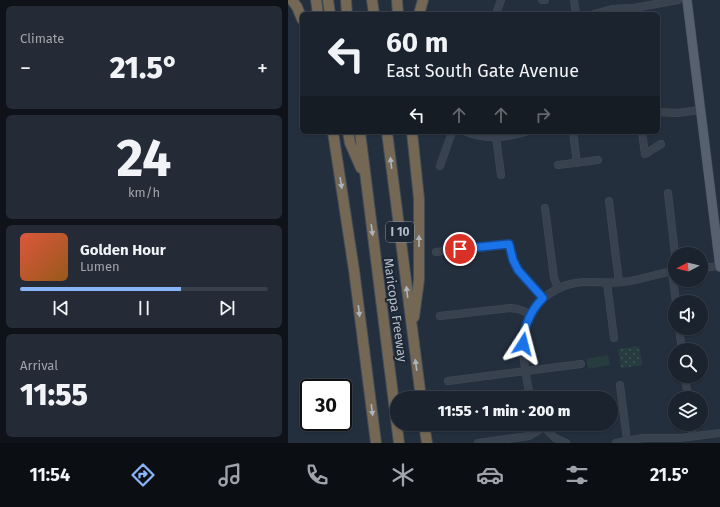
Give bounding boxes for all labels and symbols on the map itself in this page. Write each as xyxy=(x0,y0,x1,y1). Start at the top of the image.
one-way arrow xyxy=(388,157,394,170)
one-way arrow xyxy=(338,177,344,189)
road number: I 10 xyxy=(386,222,414,242)
one-way arrow xyxy=(369,224,375,236)
pin xyxy=(443,232,477,266)
one-way arrow xyxy=(416,234,422,247)
north arrow xyxy=(668,247,708,287)
street label: Maricopa Freeway xyxy=(381,257,410,364)
one-way arrow xyxy=(404,286,410,299)
one-way arrow xyxy=(356,305,363,317)
position arrow xyxy=(502,323,544,365)
one-way arrow xyxy=(413,359,419,371)
speed limit sign: 30 xyxy=(300,379,352,431)
one-way arrow xyxy=(369,404,375,416)

